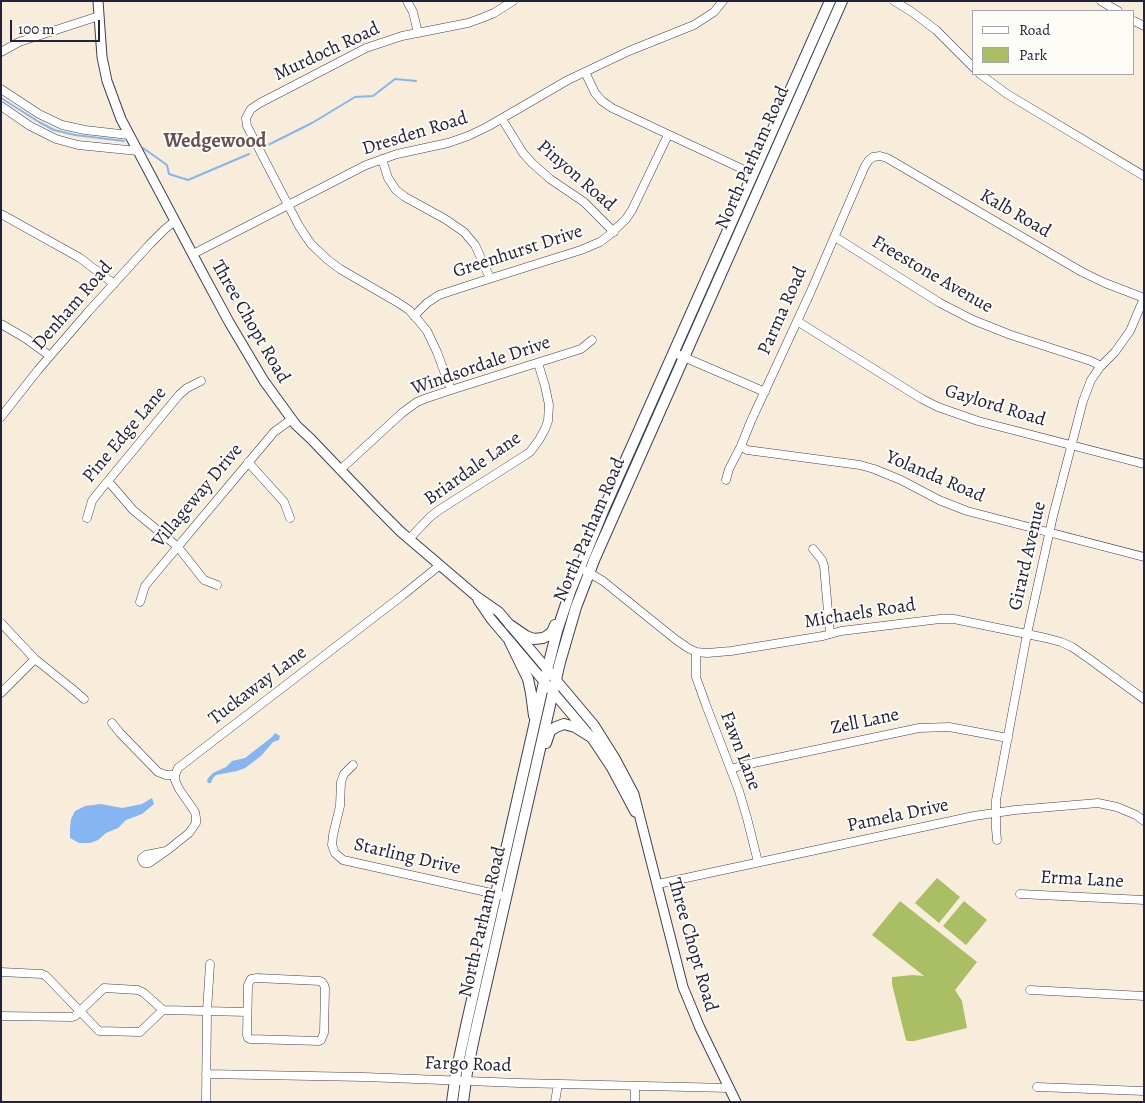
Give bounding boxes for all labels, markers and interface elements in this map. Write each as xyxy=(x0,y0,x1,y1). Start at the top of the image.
scale bar xyxy=(12,10,102,42)
legend xyxy=(972,10,1135,75)
street label: Murdoch Road xyxy=(270,18,384,86)
text: 100 m xyxy=(18,19,55,39)
text: Road xyxy=(1019,20,1050,40)
text: Park xyxy=(1019,45,1047,65)
street label: North Parham Road xyxy=(711,83,795,233)
street label: Dresden Road xyxy=(360,107,470,161)
district label: Wedgewood xyxy=(163,130,267,154)
street label: Pinyon Road xyxy=(532,136,620,216)
street label: Kalb Road xyxy=(975,185,1055,243)
street label: Greenhurst Drive xyxy=(450,220,586,284)
street label: Freestone Avenue xyxy=(867,231,997,319)
street label: Denham Road xyxy=(28,257,118,355)
street label: Three Chopt Road xyxy=(206,257,294,387)
street label: Parma Road xyxy=(753,263,813,359)
street label: Windsordale Drive xyxy=(408,331,554,401)
street label: Gaylord Road xyxy=(942,380,1048,432)
street label: Pine Edge Lane xyxy=(78,382,172,488)
street label: Briardale Lane xyxy=(420,427,526,511)
street label: Villageway Drive xyxy=(148,439,248,553)
street label: Yolanda Road xyxy=(882,446,988,508)
street label: North Parham Road xyxy=(549,454,631,606)
street label: Girard Avenue xyxy=(1004,499,1052,613)
street label: Michaels Road xyxy=(803,594,917,634)
street label: Tuckaway Lane xyxy=(204,642,312,730)
street label: Zell Lane xyxy=(829,704,901,740)
street label: Fawn Lane xyxy=(715,708,765,794)
street label: Pamela Drive xyxy=(845,794,951,838)
street label: Starling Drive xyxy=(351,834,463,880)
street label: North Parham Road xyxy=(455,844,511,1000)
street label: Erma Lane xyxy=(1040,866,1124,894)
street label: Three Chopt Road xyxy=(662,876,722,1014)
street label: Fargo Road xyxy=(424,1052,512,1078)

